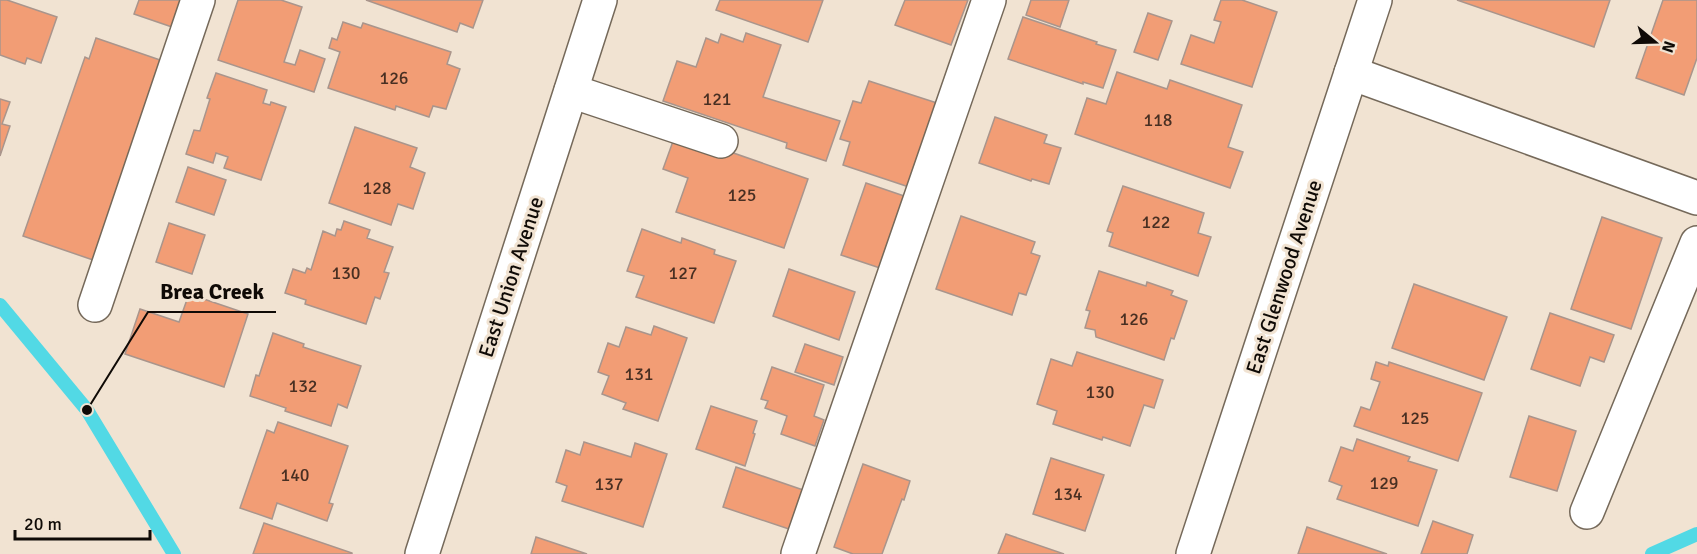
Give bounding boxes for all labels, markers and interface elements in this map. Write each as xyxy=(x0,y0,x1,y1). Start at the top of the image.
north arrow xyxy=(1625,12,1685,72)
text: N xyxy=(1657,38,1680,55)
house number: 126 xyxy=(379,67,409,89)
house number: 121 xyxy=(702,88,732,110)
house number: 118 xyxy=(1143,109,1173,131)
house number: 128 xyxy=(362,177,392,199)
street label: East Glenwood Avenue xyxy=(1240,177,1328,377)
house number: 125 xyxy=(727,184,757,206)
street label: East Union Avenue xyxy=(473,193,549,361)
house number: 122 xyxy=(1141,211,1171,233)
house number: 130 xyxy=(331,262,361,284)
house number: 127 xyxy=(668,262,698,284)
callout: Brea Creek xyxy=(148,272,276,312)
text: Brea Creek xyxy=(160,278,265,305)
house number: 126 xyxy=(1119,308,1149,330)
house number: 131 xyxy=(624,363,654,385)
house number: 132 xyxy=(288,375,318,397)
house number: 130 xyxy=(1085,381,1115,403)
house number: 125 xyxy=(1400,407,1430,429)
house number: 140 xyxy=(280,464,310,486)
house number: 129 xyxy=(1369,472,1399,494)
house number: 137 xyxy=(594,473,624,495)
house number: 134 xyxy=(1053,483,1083,505)
scale bar xyxy=(15,503,150,541)
text: 20 m xyxy=(24,513,62,535)

